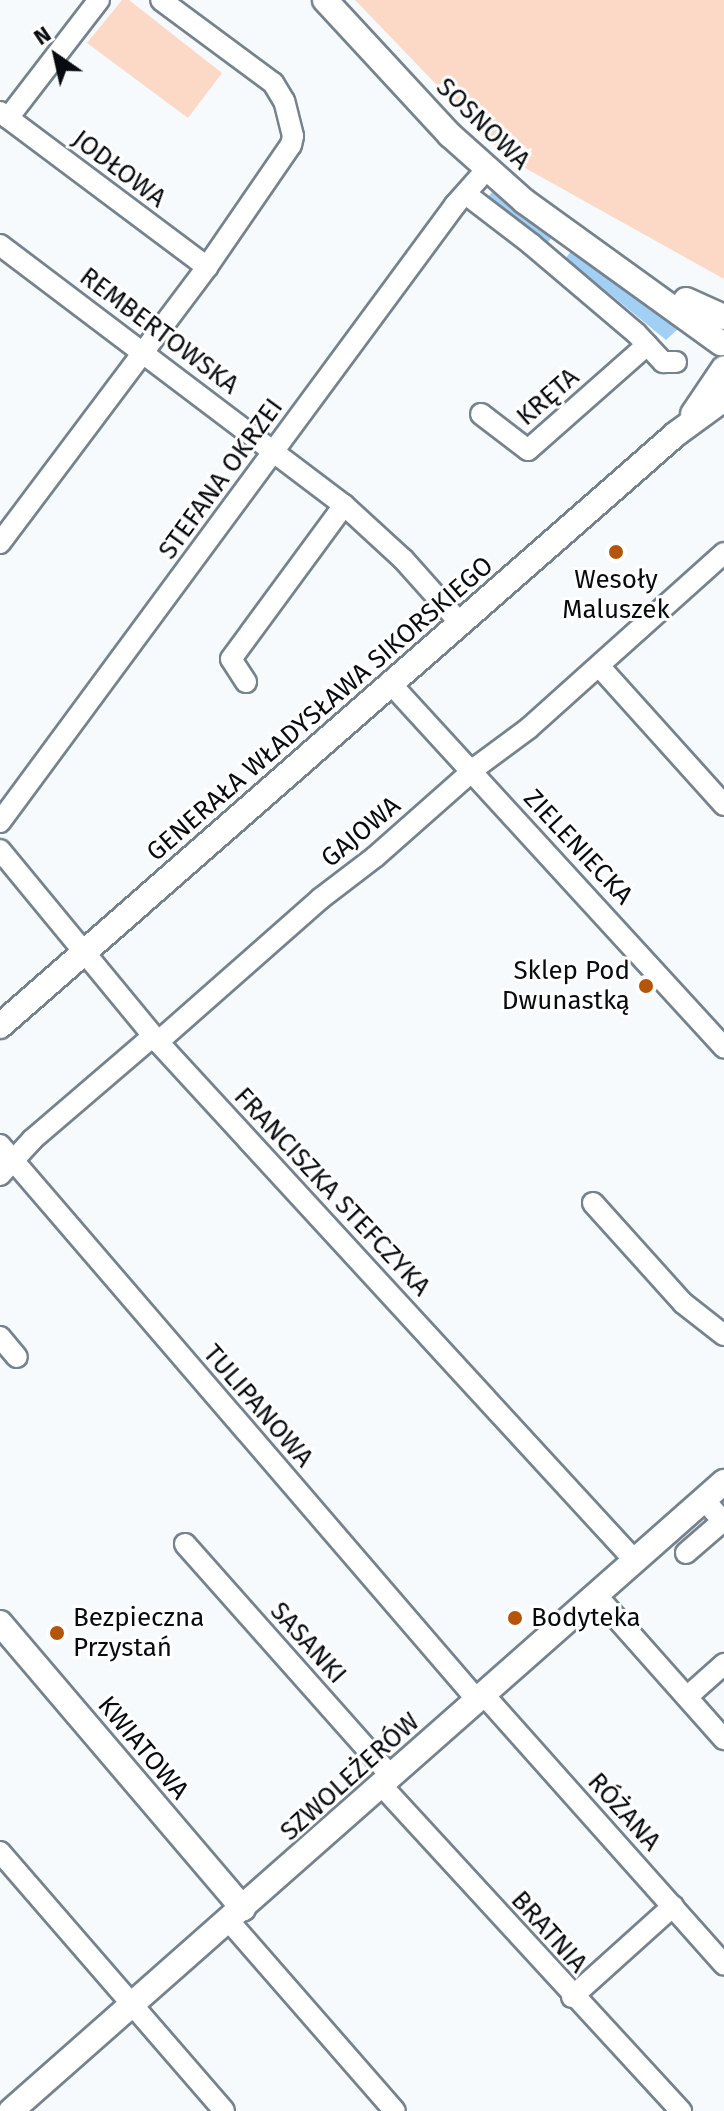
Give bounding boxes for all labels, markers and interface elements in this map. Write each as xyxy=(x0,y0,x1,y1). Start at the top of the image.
north arrow xyxy=(16,16,96,96)
text: N xyxy=(29,20,56,51)
street label: SOSNOWA xyxy=(430,72,536,176)
street label: JODŁOWA xyxy=(66,124,172,214)
street label: REMBERTOWSKA xyxy=(73,261,245,401)
street label: KRĘTA xyxy=(511,362,585,432)
street label: STEFANA OKRZEI xyxy=(152,393,290,565)
marker: Wesoły Maluszek xyxy=(607,543,625,561)
street label: GENERAŁA WŁADYSŁAWA SIKORSKIEGO xyxy=(141,550,499,868)
place label: Wesoły Maluszek xyxy=(562,564,670,626)
street label: ZIELENIECKA xyxy=(517,783,639,911)
street label: GAJOWA xyxy=(315,790,407,874)
place label: Sklep Pod Dwunastką xyxy=(502,955,630,1016)
marker: Sklep Pod Dwunastką xyxy=(637,977,655,995)
street label: FRANCISZKA STEFCZYKA xyxy=(227,1081,437,1303)
street label: TULIPANOWA xyxy=(196,1338,320,1474)
street label: SASANKI xyxy=(263,1596,353,1690)
place label: Bezpieczna Przystań xyxy=(73,1602,204,1664)
place label: Bodyteka xyxy=(531,1602,641,1634)
marker: Bodyteka xyxy=(506,1609,524,1627)
marker: Bezpieczna Przystań xyxy=(48,1624,66,1642)
street label: KWIATOWA xyxy=(91,1690,195,1806)
street label: SZWOLEŻERÓW xyxy=(274,1707,426,1847)
street label: RÓŻANA xyxy=(581,1767,667,1857)
street label: BRATNIA xyxy=(504,1885,594,1979)

